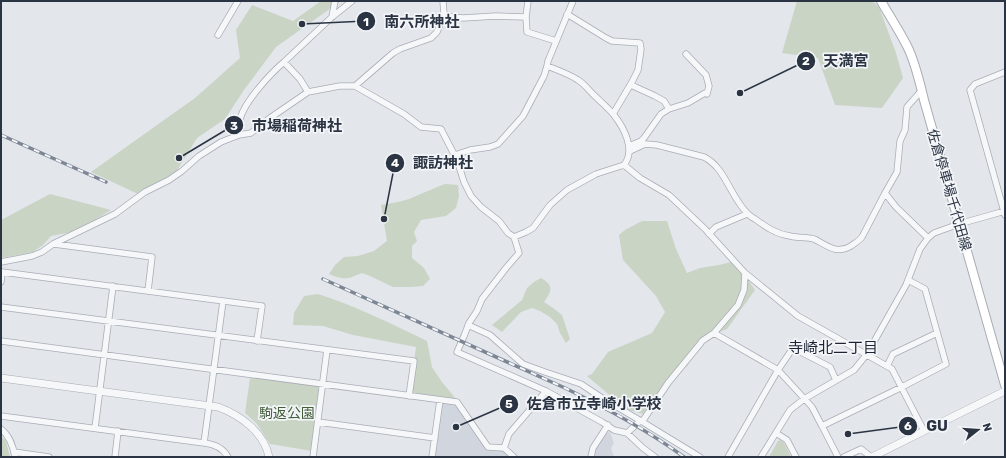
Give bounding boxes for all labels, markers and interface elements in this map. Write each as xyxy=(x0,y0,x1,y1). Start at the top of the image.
callout: 南六所神社 xyxy=(356,8,467,35)
text: 南六所神社 xyxy=(384,13,460,31)
text: 1 xyxy=(363,15,369,29)
callout: 天満宮 xyxy=(796,48,877,75)
text: 天満宮 xyxy=(823,52,869,70)
text: 2 xyxy=(802,54,810,68)
callout: 市場稲荷神社 xyxy=(224,112,350,139)
text: 市場稲荷神社 xyxy=(252,117,342,135)
text: 3 xyxy=(230,119,238,133)
street label: 佐倉停車場千代田線 xyxy=(923,127,975,253)
callout: 諏訪神社 xyxy=(385,150,481,177)
text: 諏訪神社 xyxy=(413,154,473,172)
text: 4 xyxy=(391,156,399,170)
district label: 寺崎北二丁目 xyxy=(788,339,878,357)
callout: 佐倉市立寺崎小学校 xyxy=(499,390,670,417)
text: 佐倉市立寺崎小学校 xyxy=(526,395,662,413)
text: 5 xyxy=(505,397,513,411)
park label: 駒返公園 xyxy=(259,405,315,422)
north arrow xyxy=(958,410,998,450)
callout: GU xyxy=(898,412,956,439)
text: GU xyxy=(926,417,948,435)
text: 6 xyxy=(904,419,912,433)
text: N xyxy=(980,422,994,433)

